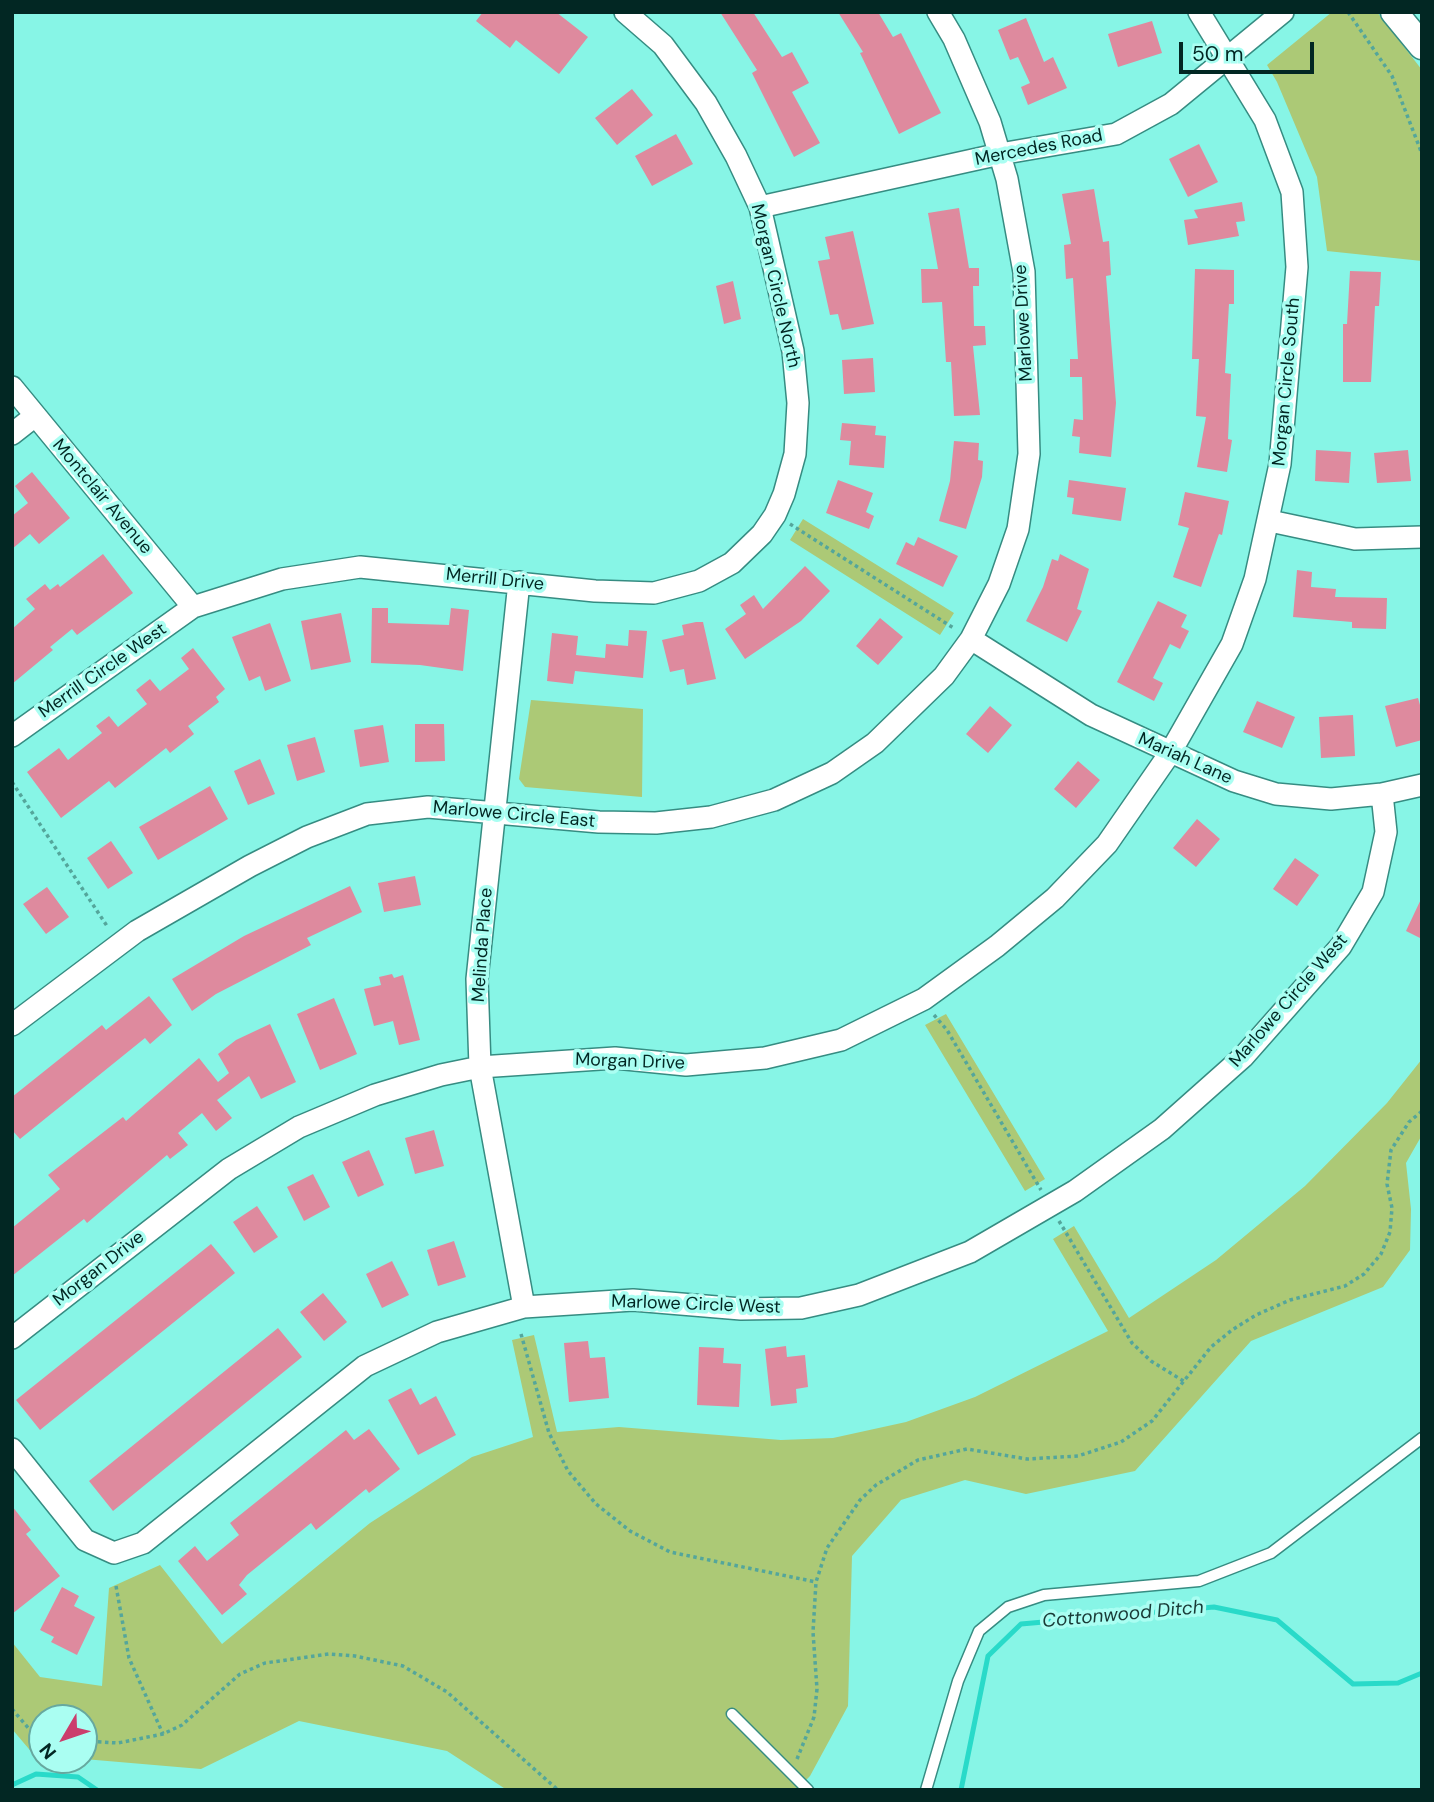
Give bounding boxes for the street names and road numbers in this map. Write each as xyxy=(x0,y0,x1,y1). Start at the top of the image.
street label: Mercedes Road xyxy=(973,125,1105,171)
street label: Morgan Circle North xyxy=(746,202,804,370)
street label: Marlowe Drive xyxy=(1010,264,1038,382)
street label: Morgan Circle South xyxy=(1269,297,1305,467)
street label: Montclair Avenue xyxy=(47,435,157,559)
street label: Merrill Drive xyxy=(445,564,545,596)
street label: Merrill Circle West xyxy=(35,619,171,723)
street label: Mariah Lane xyxy=(1135,729,1235,789)
street label: Marlowe Circle East xyxy=(432,797,596,833)
street label: Melinda Place xyxy=(468,887,498,1003)
street label: Marlowe Circle West xyxy=(1225,930,1353,1072)
street label: Morgan Drive xyxy=(575,1049,685,1075)
street label: Morgan Drive xyxy=(49,1227,149,1311)
street label: Marlowe Circle West xyxy=(611,1291,781,1319)

